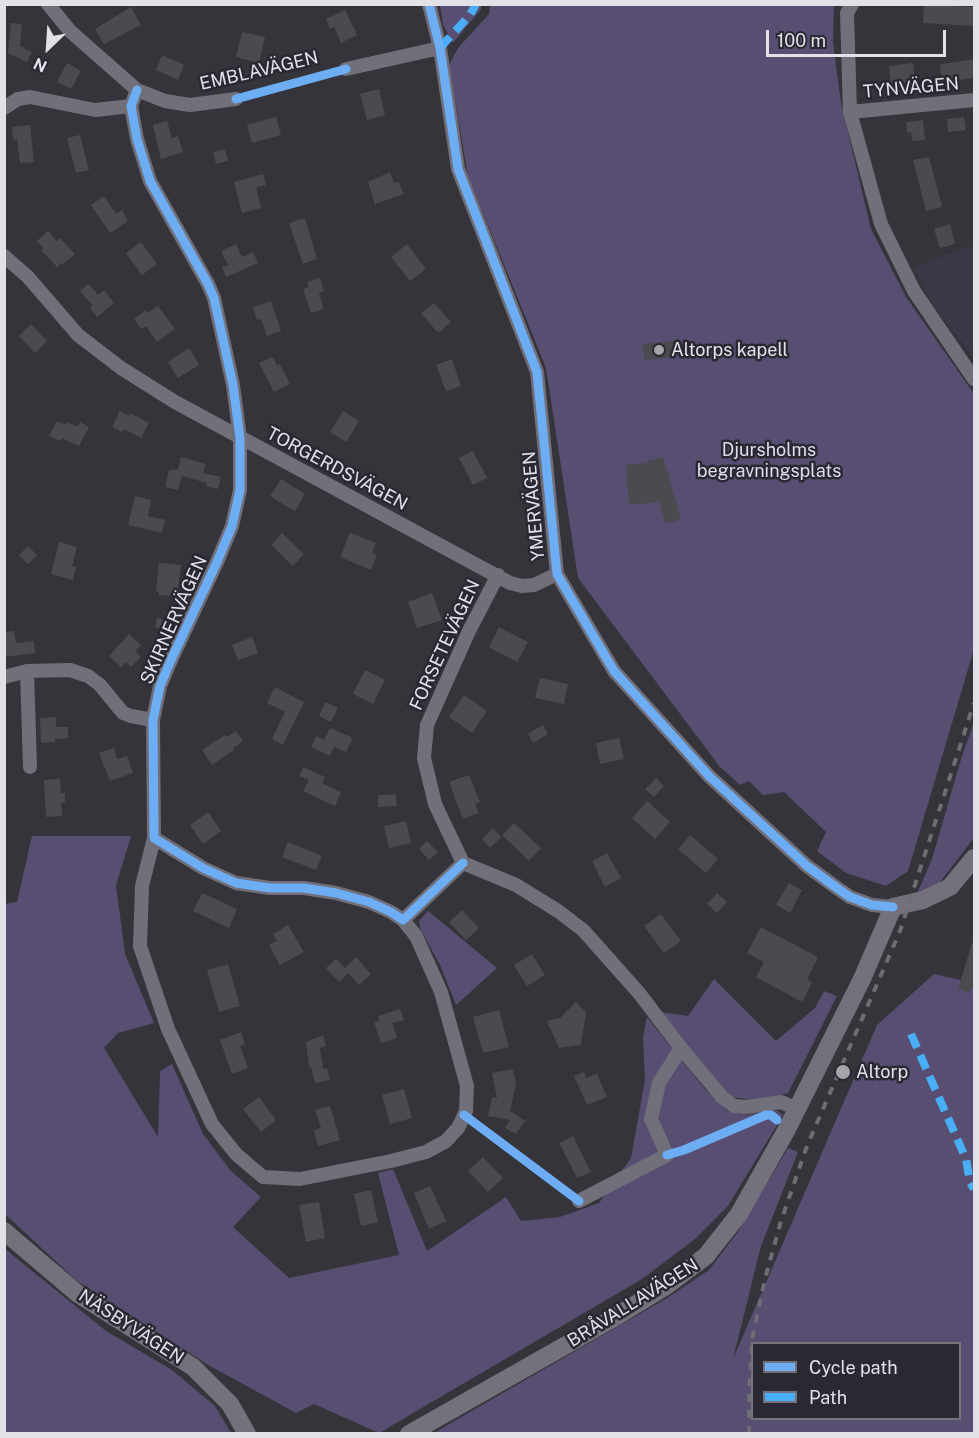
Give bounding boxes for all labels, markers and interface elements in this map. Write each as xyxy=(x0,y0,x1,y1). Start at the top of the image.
north arrow xyxy=(18,18,78,78)
scale bar xyxy=(769,18,949,56)
text: 100 m xyxy=(777,30,826,51)
street label: EMBLAVÄGEN xyxy=(198,47,320,95)
text: N xyxy=(31,54,50,76)
street label: TYNVÄGEN xyxy=(862,73,960,103)
place label: Altorps kapell xyxy=(671,339,788,361)
marker: Altorps kapell xyxy=(652,343,666,357)
street label: TORGERDSVÄGEN xyxy=(263,423,411,515)
park label: Djursholms begravningsplats xyxy=(697,439,841,482)
street label: YMERVÄGEN xyxy=(518,450,550,562)
street label: SKIRNERVÄGEN xyxy=(136,552,212,688)
street label: FORSETEVÄGEN xyxy=(405,576,485,714)
place label: Altorp xyxy=(856,1061,908,1083)
marker: Altorp xyxy=(834,1063,852,1081)
street label: BRÅVALLAVÄGEN xyxy=(564,1254,702,1352)
street label: NÄSBYVÄGEN xyxy=(74,1285,188,1369)
legend xyxy=(751,1342,961,1420)
text: Cycle path xyxy=(809,1357,898,1378)
text: Path xyxy=(809,1387,847,1408)

